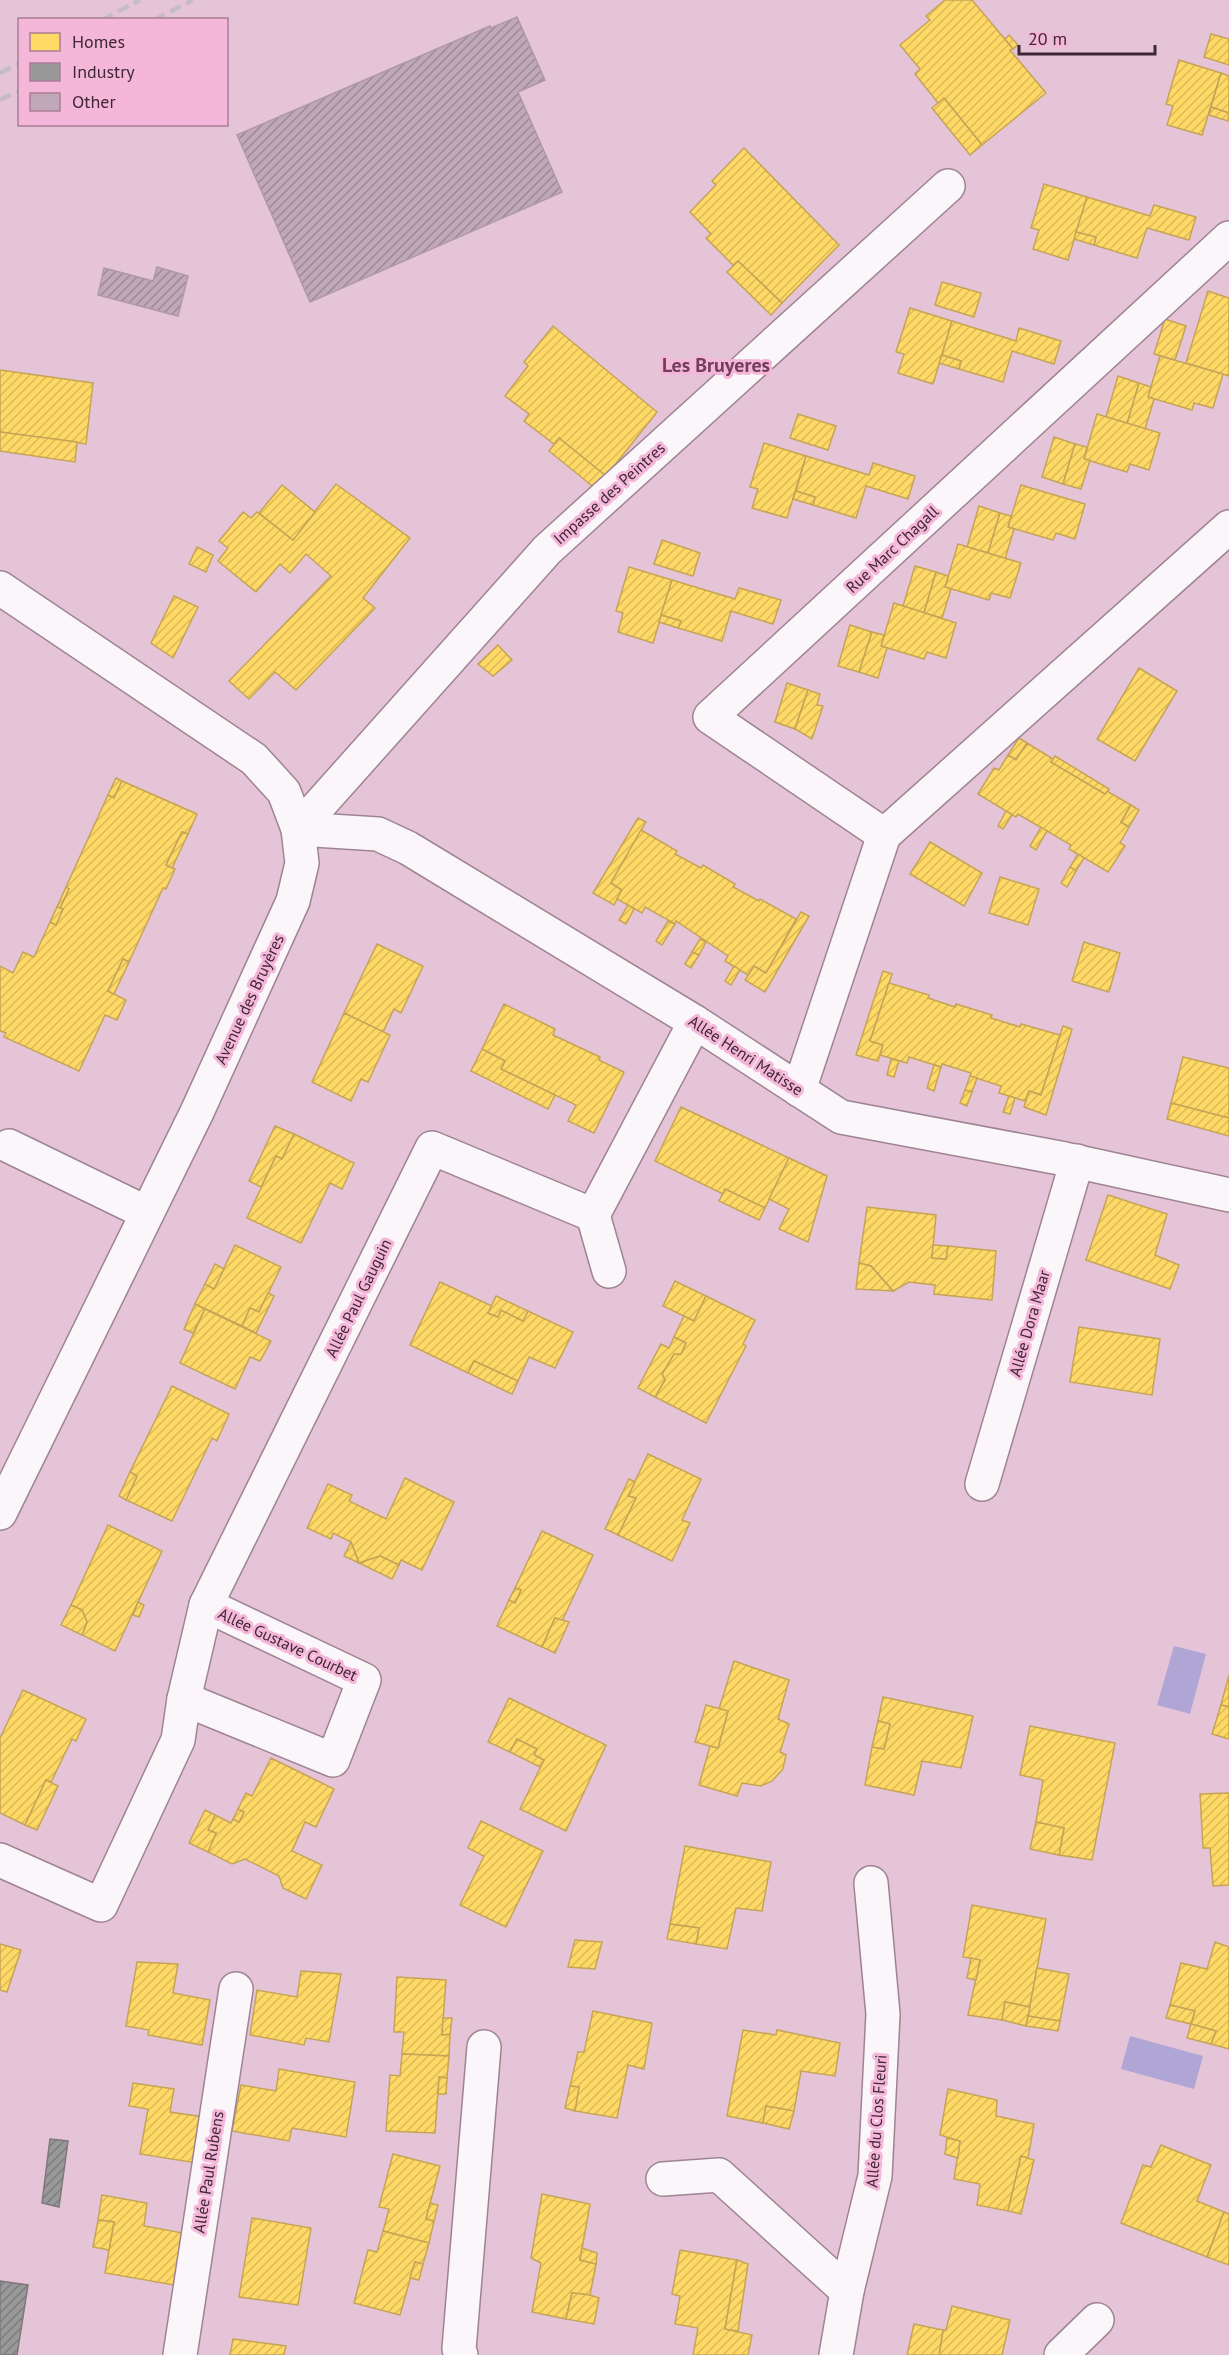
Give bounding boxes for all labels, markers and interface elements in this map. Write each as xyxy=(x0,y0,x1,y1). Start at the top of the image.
legend xyxy=(18,18,228,126)
scale bar xyxy=(1019,18,1156,56)
text: 20 m xyxy=(1028,27,1067,50)
text: Homes xyxy=(72,30,125,53)
text: Industry xyxy=(72,60,135,83)
text: Other xyxy=(72,90,116,113)
district label: Les Bruyeres xyxy=(662,352,770,378)
street label: Impasse des Peintres xyxy=(549,438,669,548)
street label: Rue Marc Chagall xyxy=(842,501,943,597)
street label: Avenue des Bruyères xyxy=(210,931,288,1067)
street label: Allée Henri Matisse xyxy=(685,1011,807,1099)
street label: Allée Paul Gauguin xyxy=(321,1235,395,1361)
street label: Allée Dora Maar xyxy=(1004,1267,1054,1378)
street label: Allée Gustave Courbet xyxy=(215,1603,361,1685)
street label: Allée du Clos Fleuri xyxy=(861,2054,891,2188)
street label: Allée Paul Rubens xyxy=(188,2109,228,2234)

